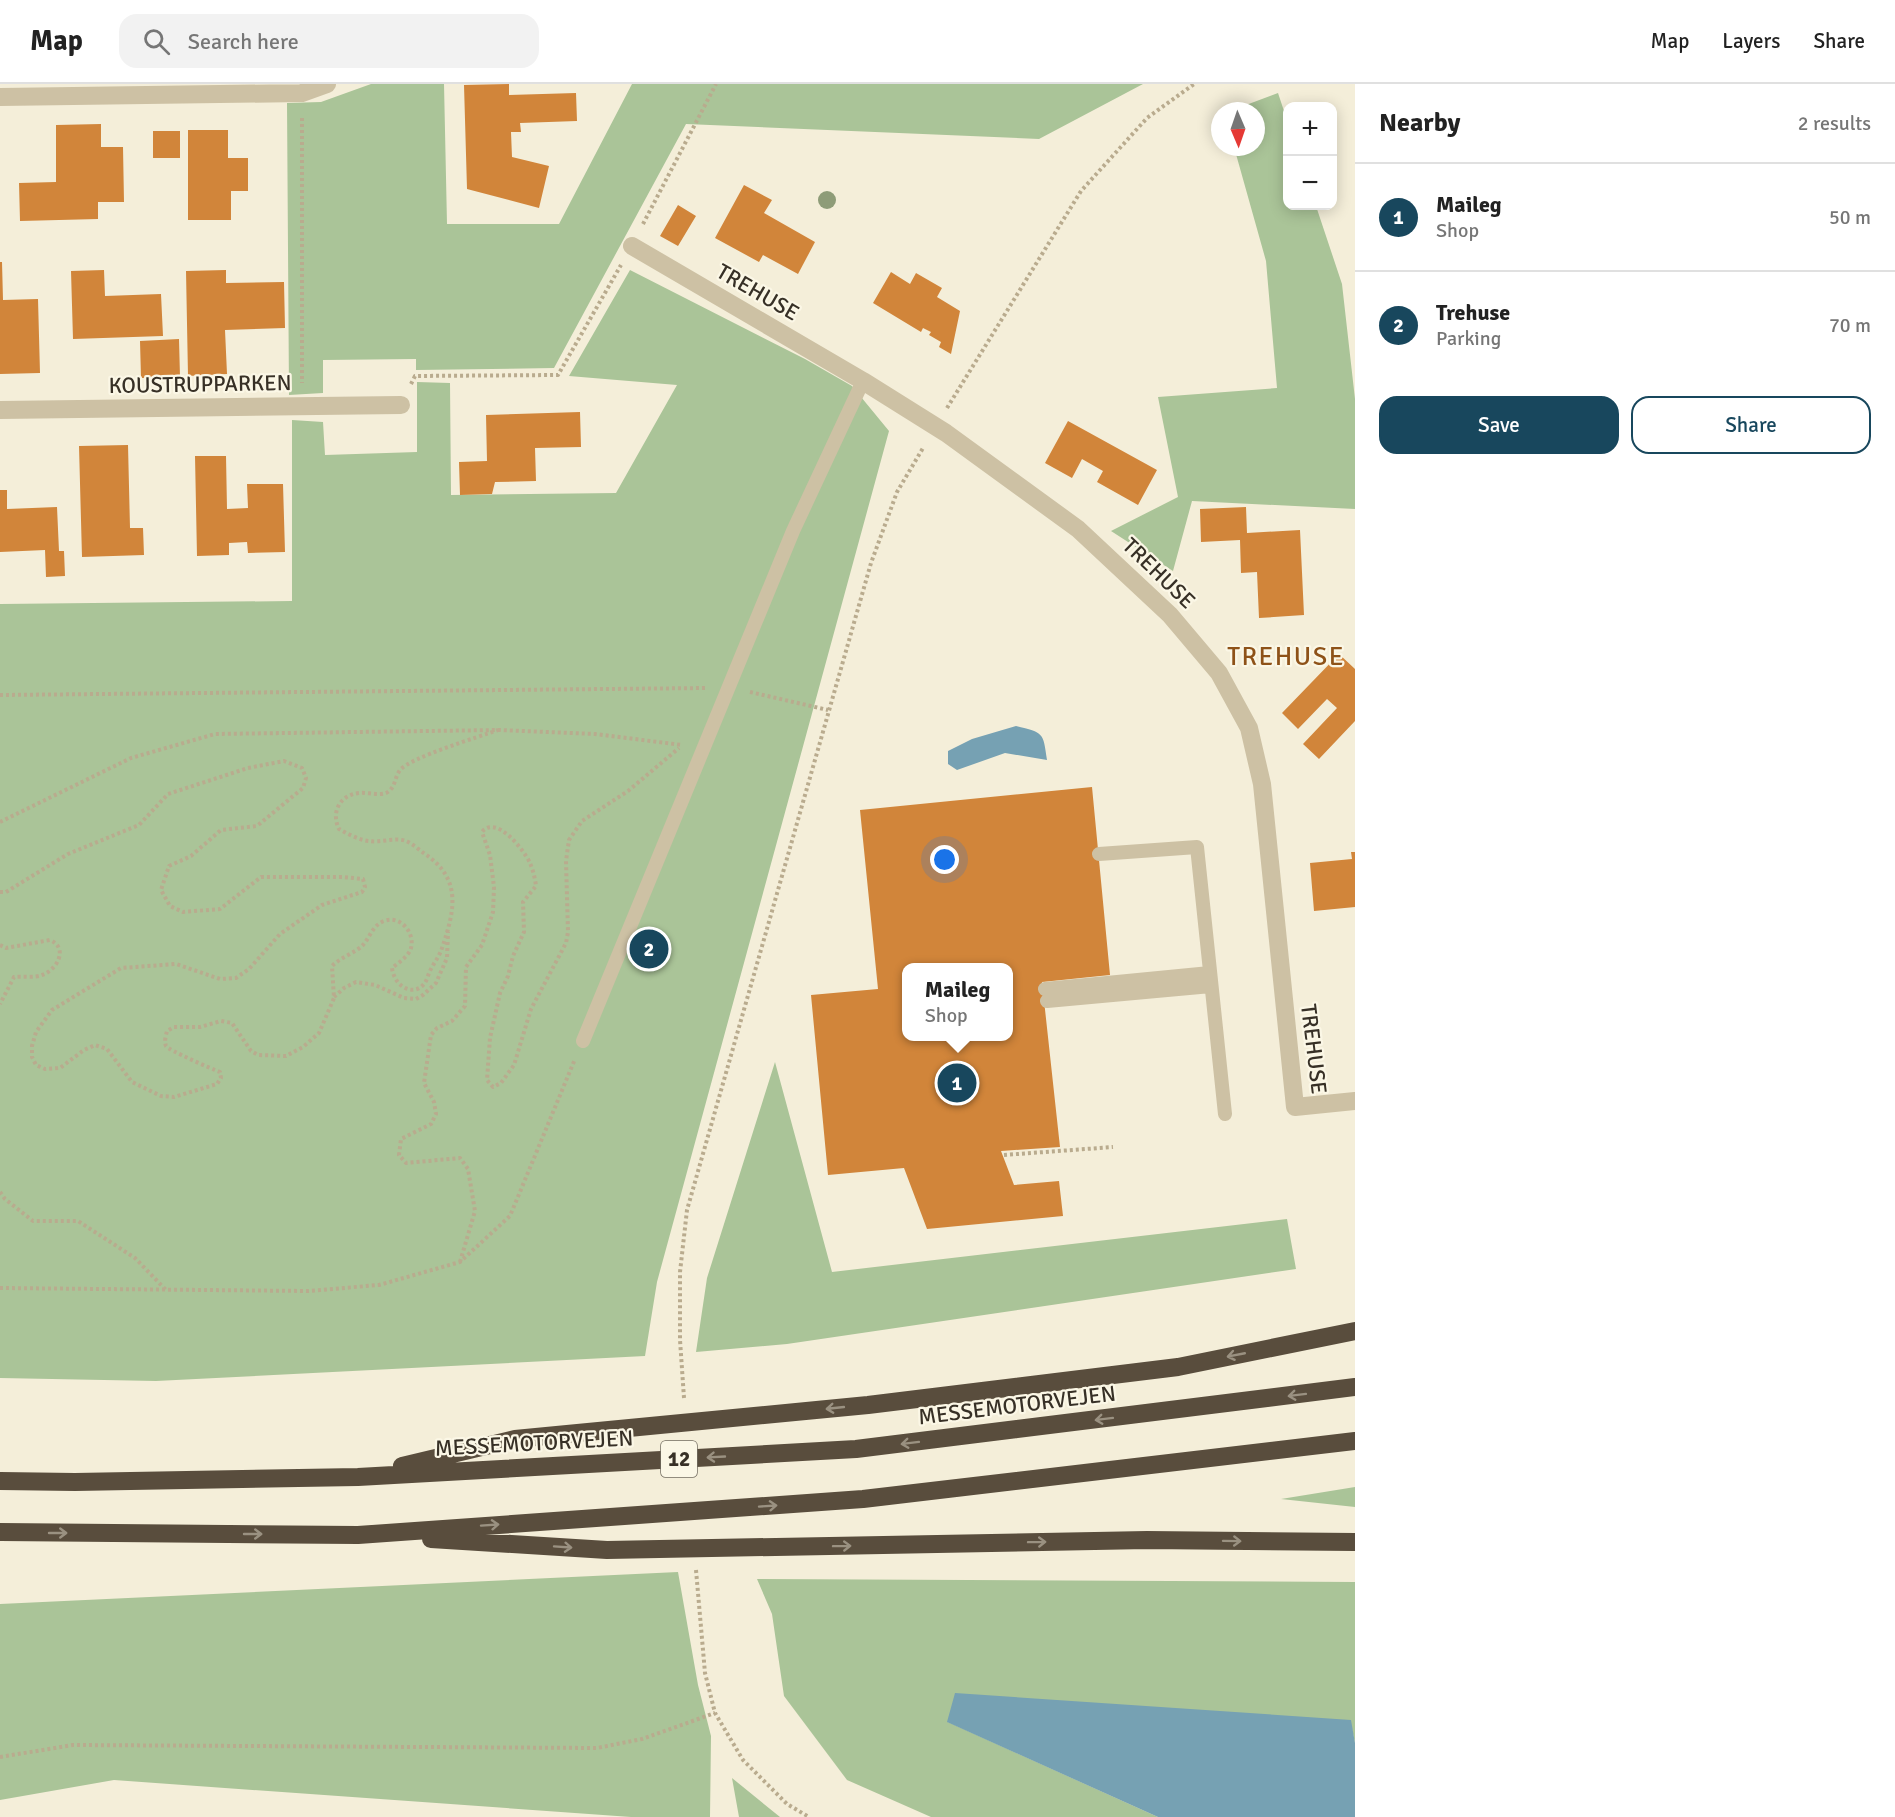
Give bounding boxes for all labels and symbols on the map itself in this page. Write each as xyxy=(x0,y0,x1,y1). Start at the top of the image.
north arrow xyxy=(1211,102,1265,156)
street label: TREHUSE xyxy=(712,258,804,326)
street label: KOUSTRUPPARKEN xyxy=(108,369,292,399)
street label: TREHUSE xyxy=(1117,532,1201,614)
district label: TREHUSE xyxy=(1227,641,1345,673)
your location xyxy=(930,845,959,874)
pin: 2 xyxy=(630,926,668,972)
street label: TREHUSE xyxy=(1295,1002,1333,1096)
pin: 1 xyxy=(938,1060,976,1106)
one-way arrow xyxy=(1227,1350,1246,1361)
street label: MESSEMOTORVEJEN xyxy=(917,1379,1117,1431)
one-way arrow xyxy=(1288,1390,1307,1401)
one-way arrow xyxy=(825,1403,845,1414)
one-way arrow xyxy=(1094,1414,1114,1425)
street label: MESSEMOTORVEJEN xyxy=(434,1424,634,1462)
one-way arrow xyxy=(901,1437,920,1448)
road number: 12 xyxy=(661,1441,697,1477)
one-way arrow xyxy=(706,1452,726,1463)
one-way arrow xyxy=(758,1500,778,1511)
one-way arrow xyxy=(480,1520,500,1531)
one-way arrow xyxy=(48,1527,68,1538)
one-way arrow xyxy=(243,1528,263,1540)
one-way arrow xyxy=(1221,1535,1241,1547)
one-way arrow xyxy=(1026,1536,1046,1548)
one-way arrow xyxy=(831,1540,851,1552)
one-way arrow xyxy=(552,1542,572,1553)

